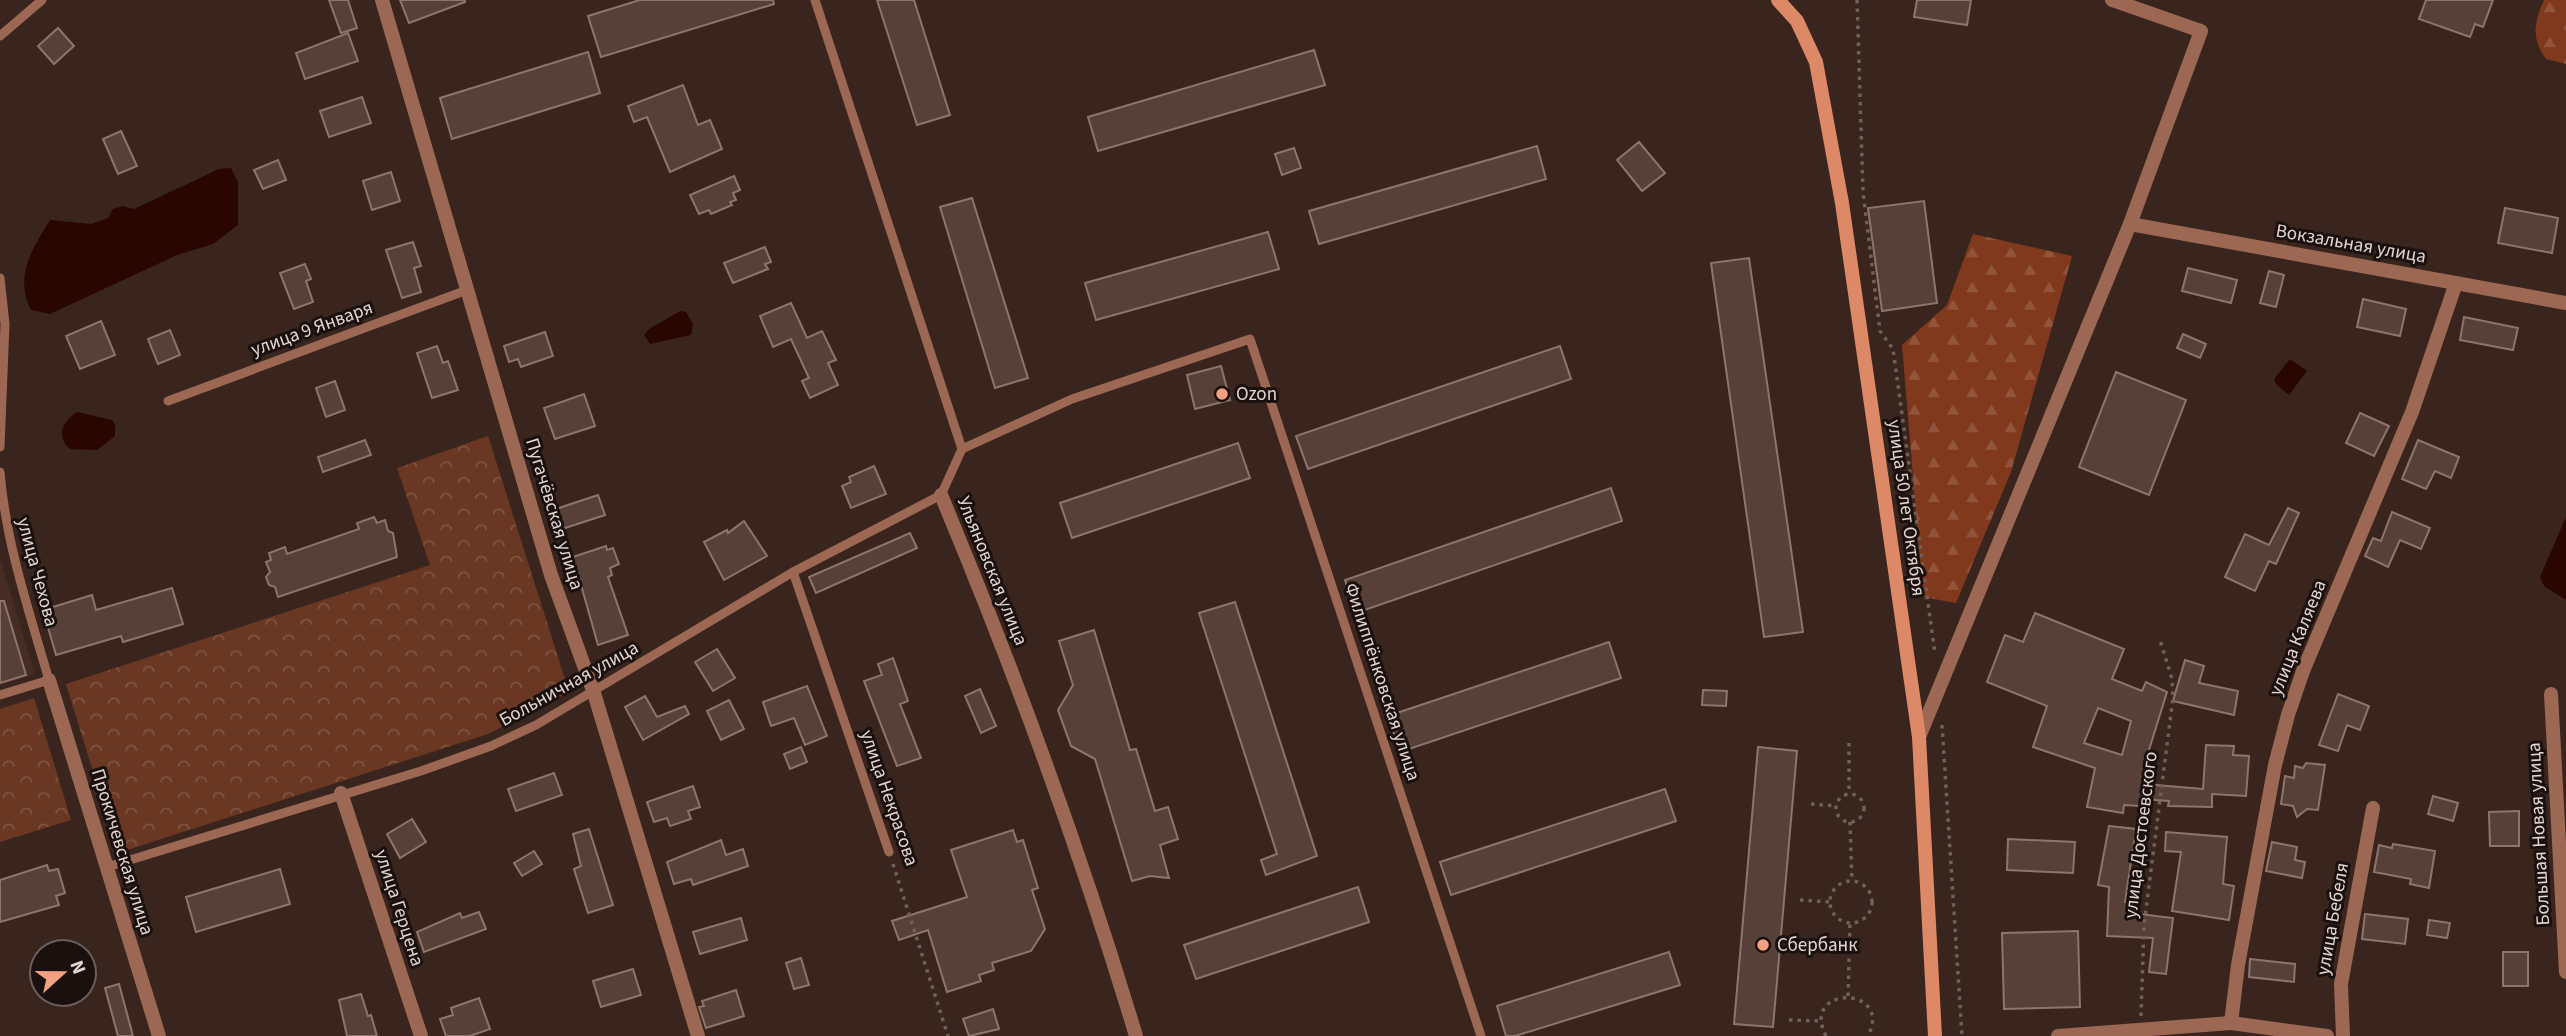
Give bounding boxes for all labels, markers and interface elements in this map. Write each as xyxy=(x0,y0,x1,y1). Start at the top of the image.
street label: Вокзальная улица xyxy=(2274,217,2428,271)
street label: улица 9 Января xyxy=(247,294,377,364)
place label: Ozon xyxy=(1236,381,1277,408)
marker: Ozon xyxy=(1214,386,1230,402)
street label: улица 50 лет Октября xyxy=(1880,418,1932,598)
street label: Пугачёвская улица xyxy=(518,435,590,593)
street label: Ульяновская улица xyxy=(950,492,1034,650)
street label: улица Чехова xyxy=(9,514,65,630)
street label: улица Каляева xyxy=(2262,576,2334,700)
street label: Филиппёнковская улица xyxy=(1337,580,1427,784)
street label: Больничная улица xyxy=(494,634,644,734)
street label: улица Некрасова xyxy=(853,726,925,870)
street label: Большая Новая улица xyxy=(2521,742,2557,926)
street label: улица Достоевского xyxy=(2117,750,2165,920)
street label: Прокичевская улица xyxy=(84,765,160,939)
street label: улица Герцена xyxy=(367,846,431,970)
street label: улица Бебеля xyxy=(2310,861,2356,977)
place label: Сбербанк xyxy=(1777,932,1858,959)
marker: Сбербанк xyxy=(1755,937,1771,953)
north arrow xyxy=(28,938,98,1008)
text: N xyxy=(63,957,92,978)

